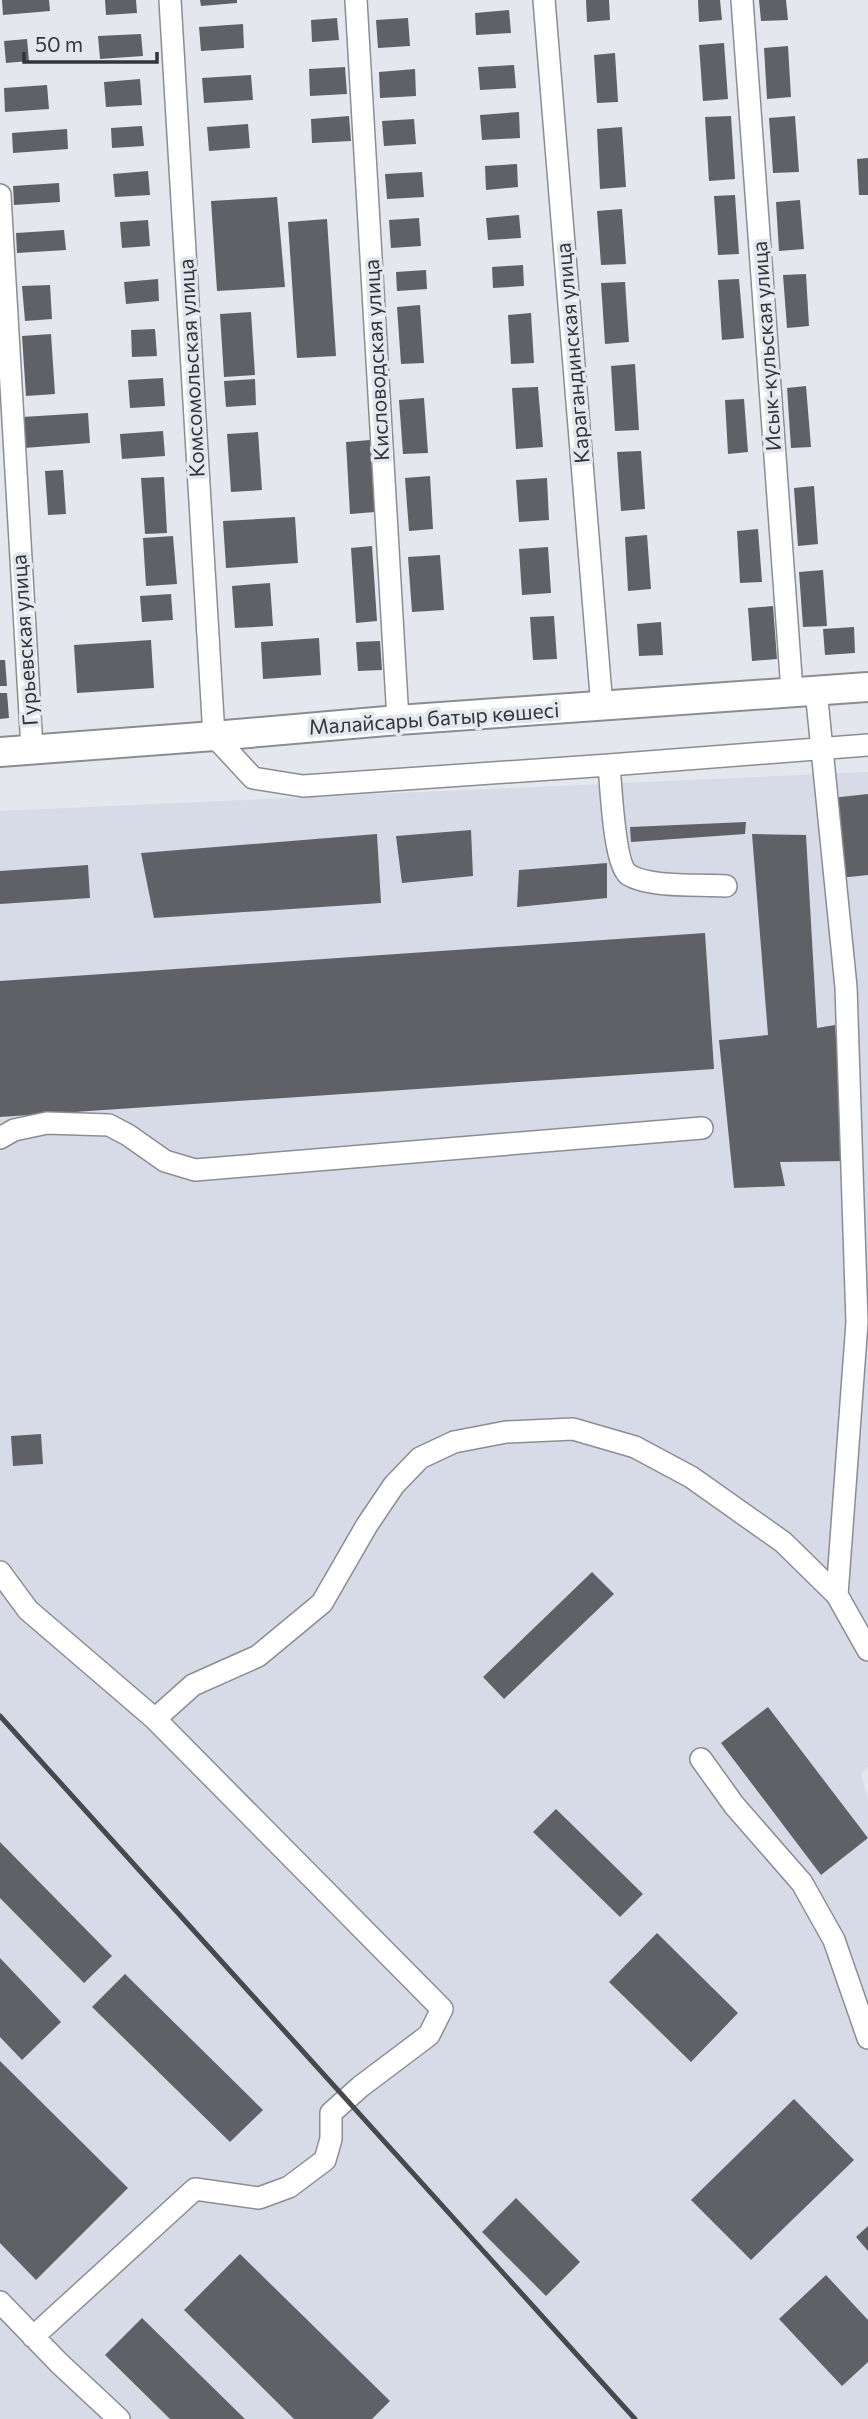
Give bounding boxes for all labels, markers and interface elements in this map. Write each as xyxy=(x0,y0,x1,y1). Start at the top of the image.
scale bar xyxy=(24,21,158,65)
text: 50 m xyxy=(35,31,83,56)
street label: Исык-кульская улица xyxy=(746,240,785,452)
street label: Карагандинская улица xyxy=(549,242,594,465)
street label: Комсомольская улица xyxy=(172,258,209,478)
street label: Кисловодская улица xyxy=(358,259,393,462)
street label: Гурьевская улица xyxy=(5,554,42,727)
street label: Малайсары батыр көшесі xyxy=(308,696,560,739)

